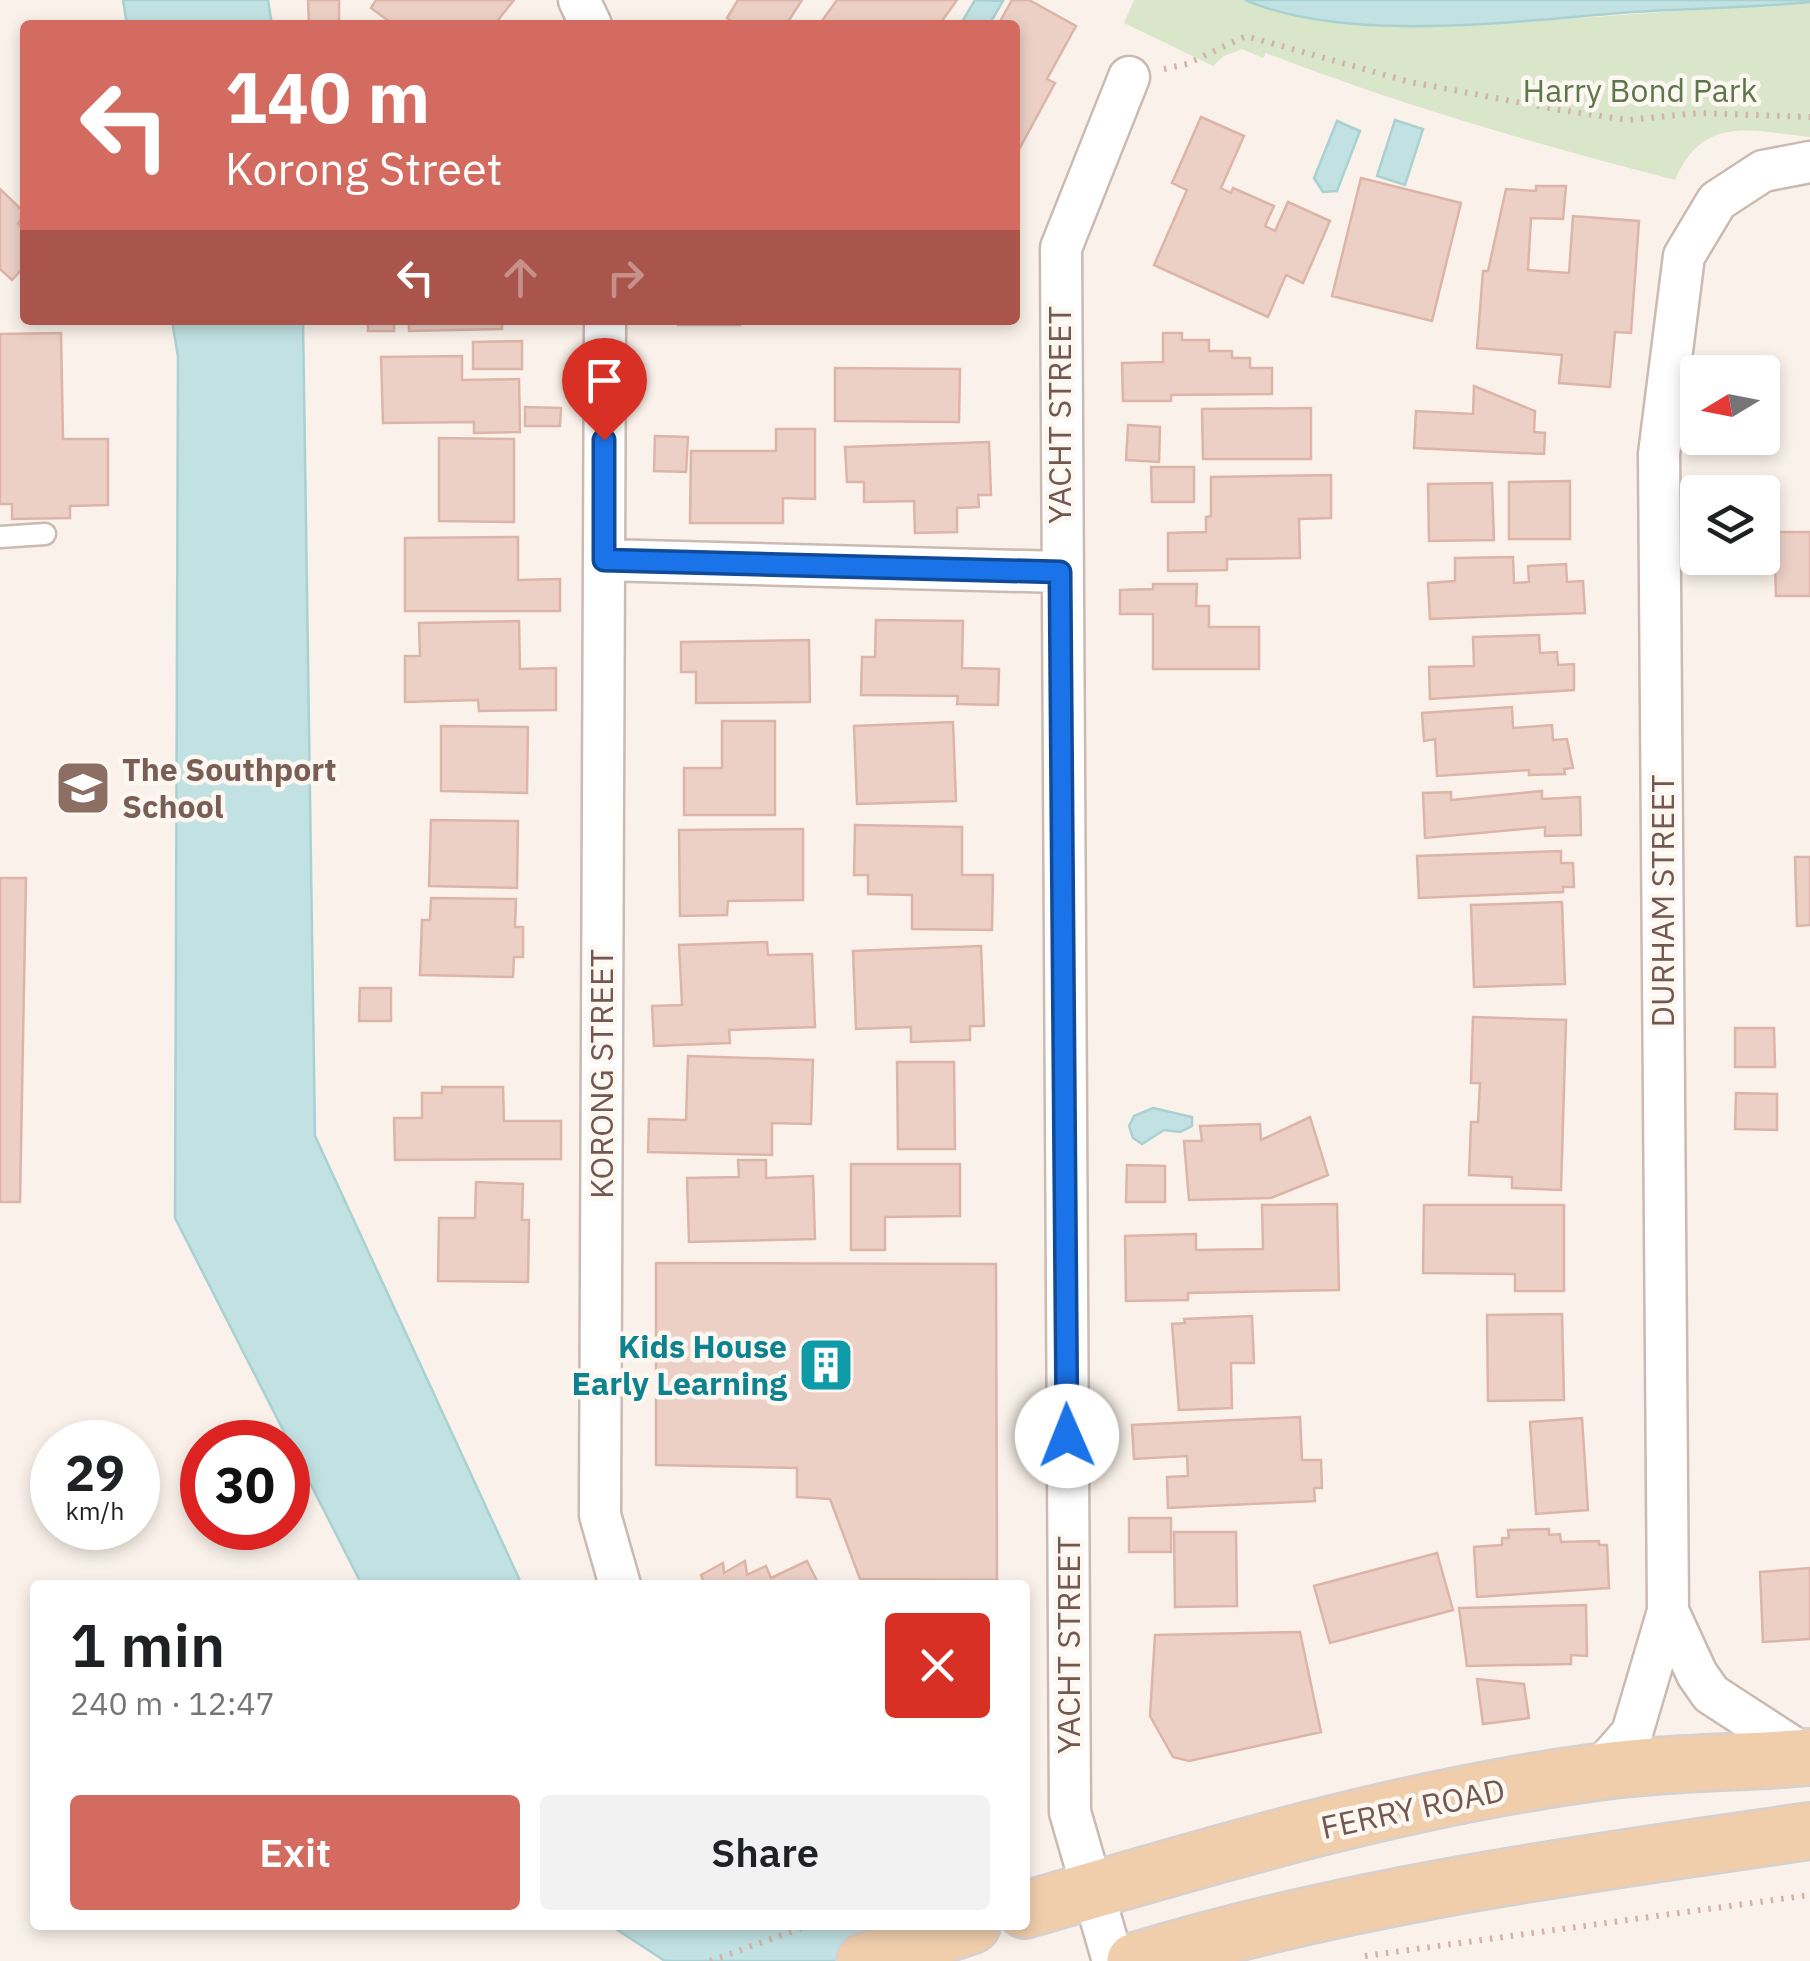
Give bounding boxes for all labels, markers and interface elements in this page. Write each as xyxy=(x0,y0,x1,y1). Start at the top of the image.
text: 140 m xyxy=(225,51,430,142)
icon: left xyxy=(60,60,190,190)
park label: Harry Bond Park xyxy=(1523,69,1758,111)
text: Korong Street xyxy=(225,139,502,197)
icon: left xyxy=(388,250,443,305)
icon: ahead xyxy=(493,250,548,305)
icon: right xyxy=(598,250,653,305)
street label: YACHT STREET xyxy=(1038,306,1080,524)
pin xyxy=(562,338,647,441)
icon: arrive xyxy=(577,353,632,408)
north arrow xyxy=(1680,355,1780,455)
map controls xyxy=(1680,355,1780,575)
button: layers xyxy=(1680,475,1780,575)
place label: The Southport School xyxy=(122,748,337,827)
school or university icon: The Southport School xyxy=(53,758,113,818)
street label: DURHAM STREET xyxy=(1641,775,1683,1027)
street label: KORONG STREET xyxy=(580,949,622,1199)
place label: Kids House Early Learning xyxy=(572,1325,787,1404)
building icon: Kids House Early Learning xyxy=(796,1335,856,1395)
position arrow xyxy=(1015,1384,1119,1488)
speed limit sign: 30 xyxy=(180,1420,310,1550)
text: 29 xyxy=(65,1440,125,1505)
text: km/h xyxy=(66,1494,124,1527)
street label: YACHT STREET xyxy=(1047,1536,1089,1754)
text: 1 min xyxy=(70,1605,225,1684)
button: close xyxy=(885,1613,990,1718)
text: 240 m · 12:47 xyxy=(70,1682,275,1724)
street label: FERRY ROAD xyxy=(1317,1768,1509,1848)
button: Exit xyxy=(70,1795,520,1910)
button: Share xyxy=(540,1795,990,1910)

